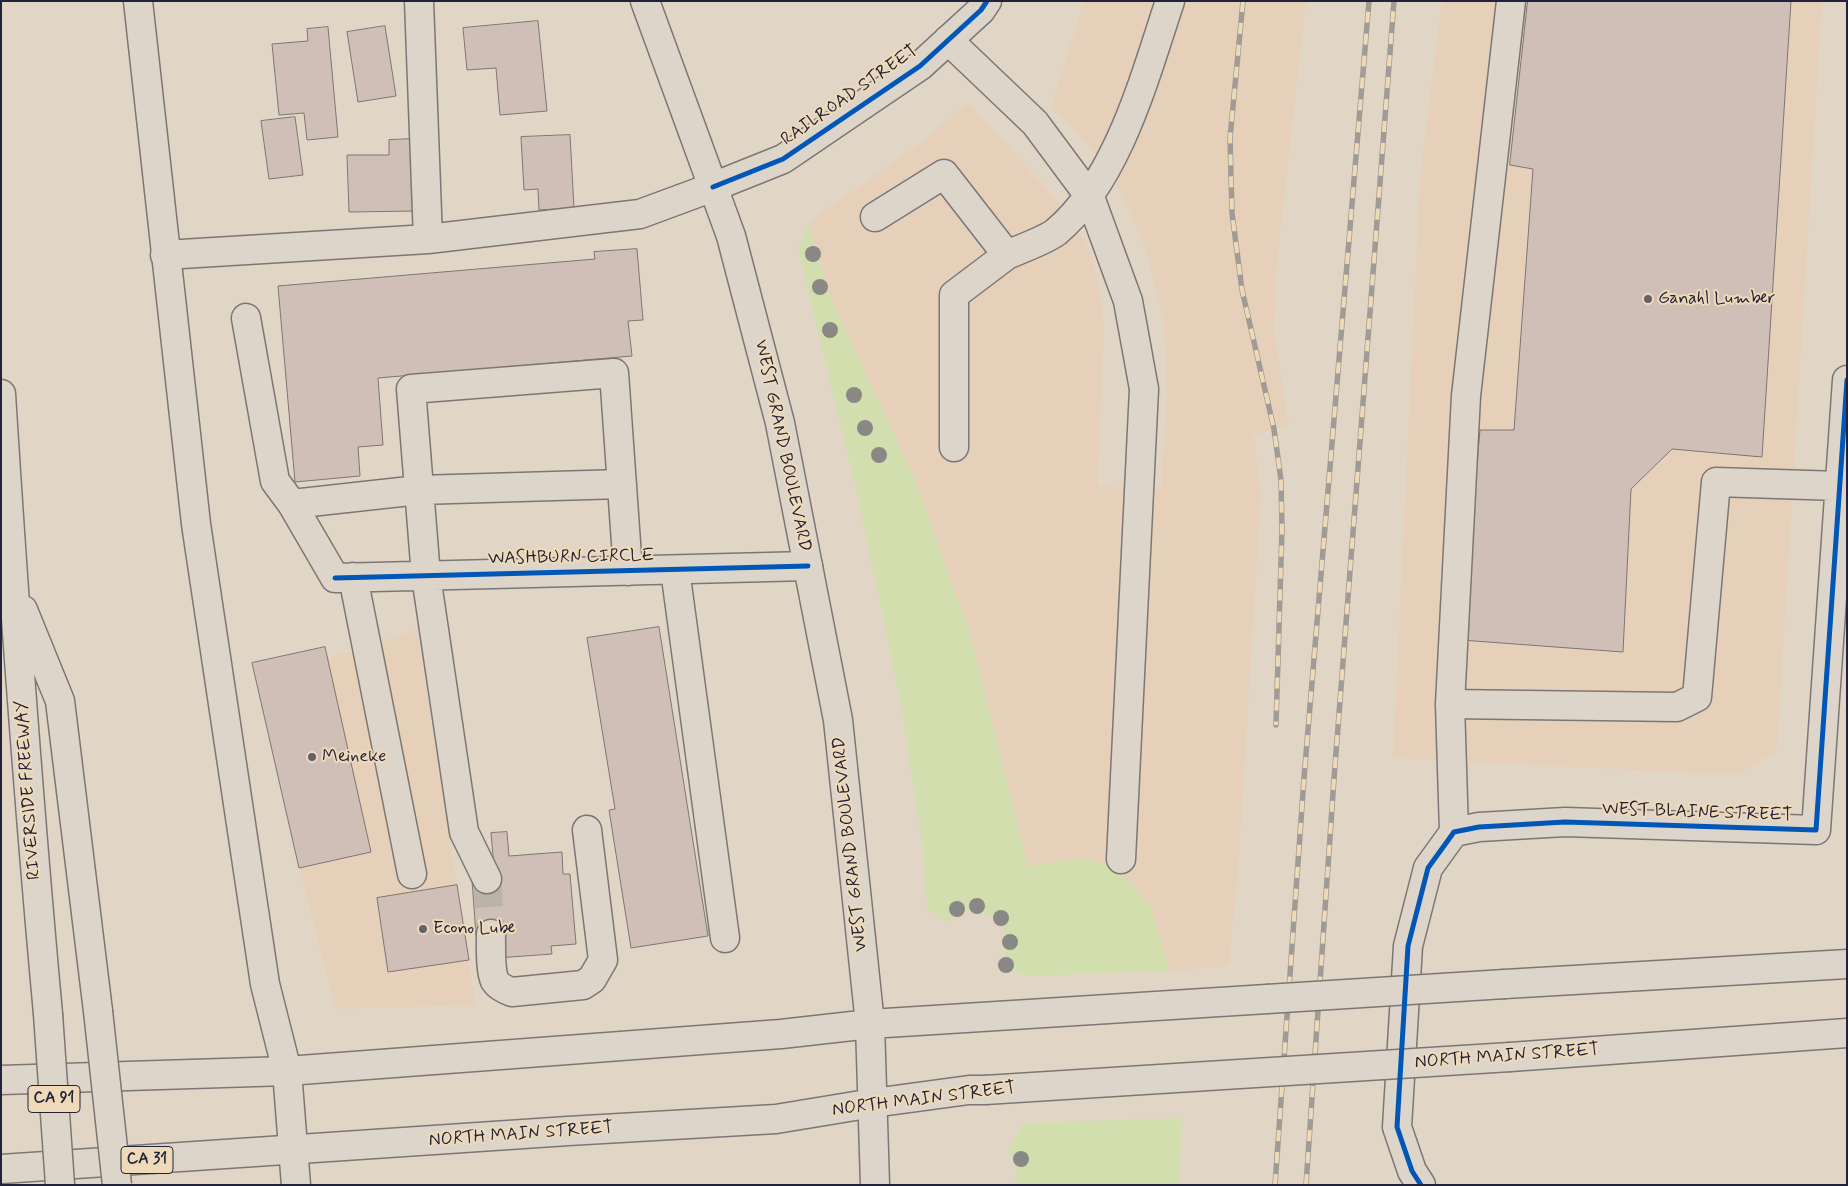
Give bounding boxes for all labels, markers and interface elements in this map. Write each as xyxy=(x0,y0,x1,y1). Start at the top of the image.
street label: RAILROAD STREET xyxy=(777,41,923,151)
place label: Ganahl Lumber xyxy=(1658,288,1775,310)
marker: Ganahl Lumber xyxy=(1642,293,1654,305)
street label: WEST GRAND BOULEVARD xyxy=(749,338,815,554)
street label: WASHBURN CIRCLE xyxy=(488,546,654,570)
street label: RIVERSIDE FREEWAY xyxy=(12,700,46,880)
street label: WEST GRAND BOULEVARD xyxy=(829,735,873,953)
place label: Meineke xyxy=(322,746,386,768)
marker: Meineke xyxy=(306,751,318,763)
street label: WEST BLAINE STREET xyxy=(1601,799,1793,827)
place label: Econo Lube xyxy=(433,918,515,940)
marker: Econo Lube xyxy=(417,923,429,935)
street label: NORTH MAIN STREET xyxy=(1414,1040,1600,1074)
street label: NORTH MAIN STREET xyxy=(831,1078,1017,1122)
road number: CA 91 xyxy=(28,1086,80,1112)
street label: NORTH MAIN STREET xyxy=(428,1118,614,1152)
road number: CA 31 xyxy=(121,1146,173,1174)

